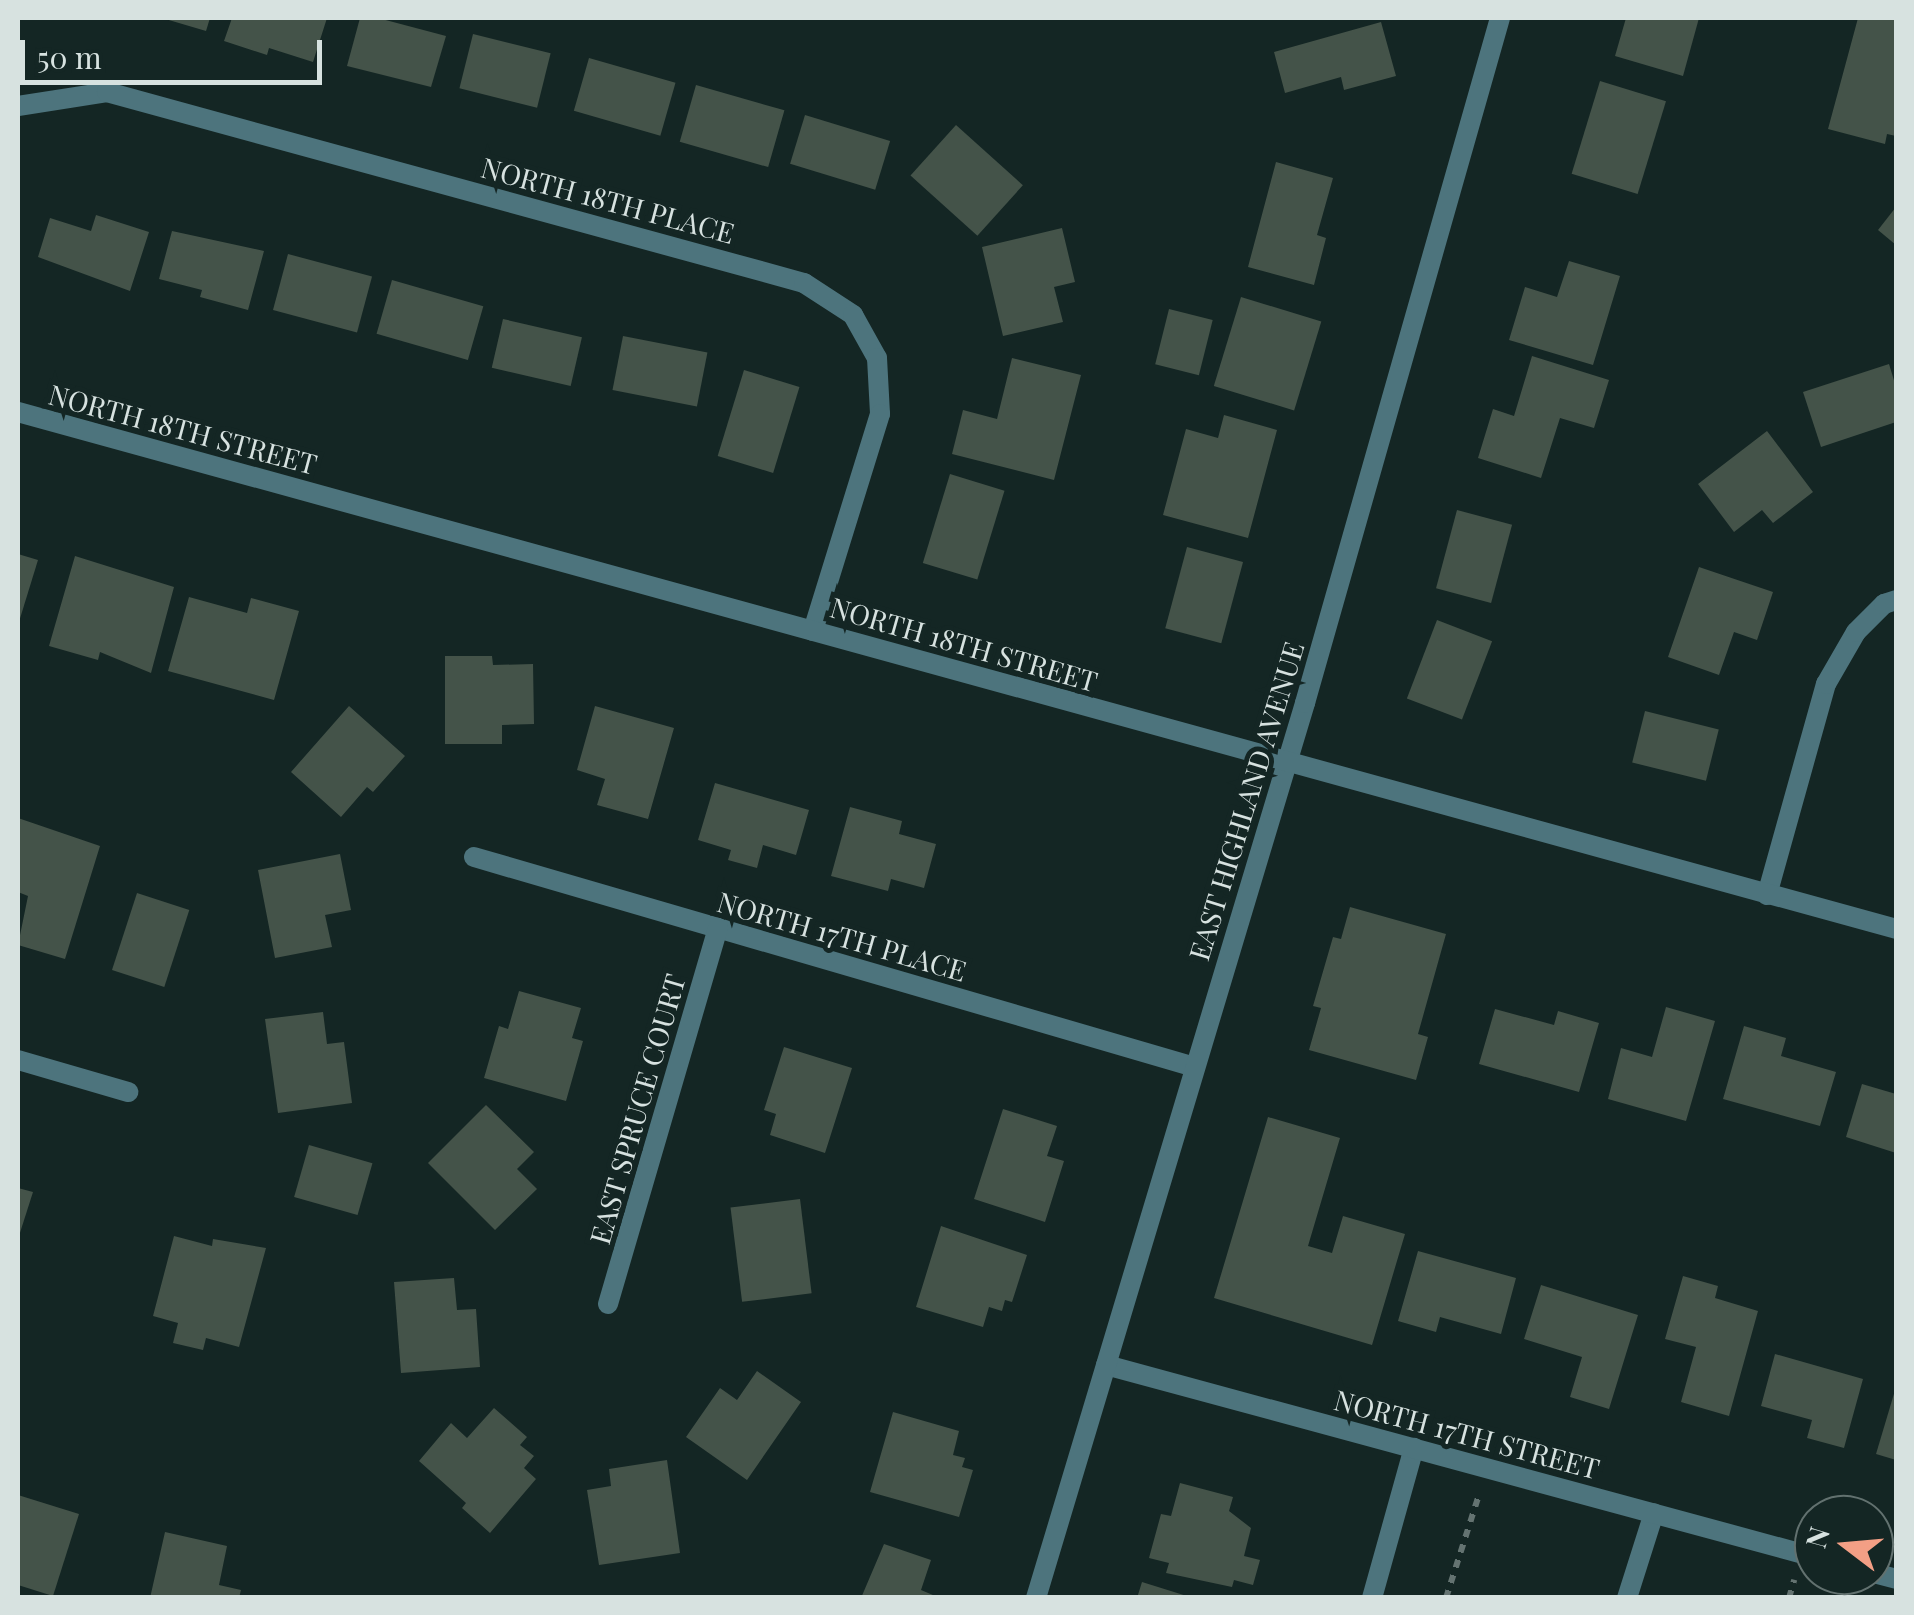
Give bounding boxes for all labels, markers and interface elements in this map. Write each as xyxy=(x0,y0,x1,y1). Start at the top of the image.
scale bar xyxy=(25,20,328,82)
text: 50 m xyxy=(37,37,102,77)
street label: NORTH 18TH PLACE xyxy=(478,150,738,250)
street label: NORTH 18TH STREET xyxy=(45,377,321,481)
street label: NORTH 18TH STREET xyxy=(827,590,1101,698)
street label: EAST HIGHLAND AVENUE xyxy=(1181,637,1311,965)
street label: NORTH 17TH PLACE xyxy=(714,884,970,988)
street label: EAST SPRUCE COURT xyxy=(582,970,692,1248)
street label: NORTH 17TH STREET xyxy=(1331,1382,1603,1486)
north arrow xyxy=(1794,1495,1894,1595)
text: N xyxy=(1796,1522,1837,1552)

